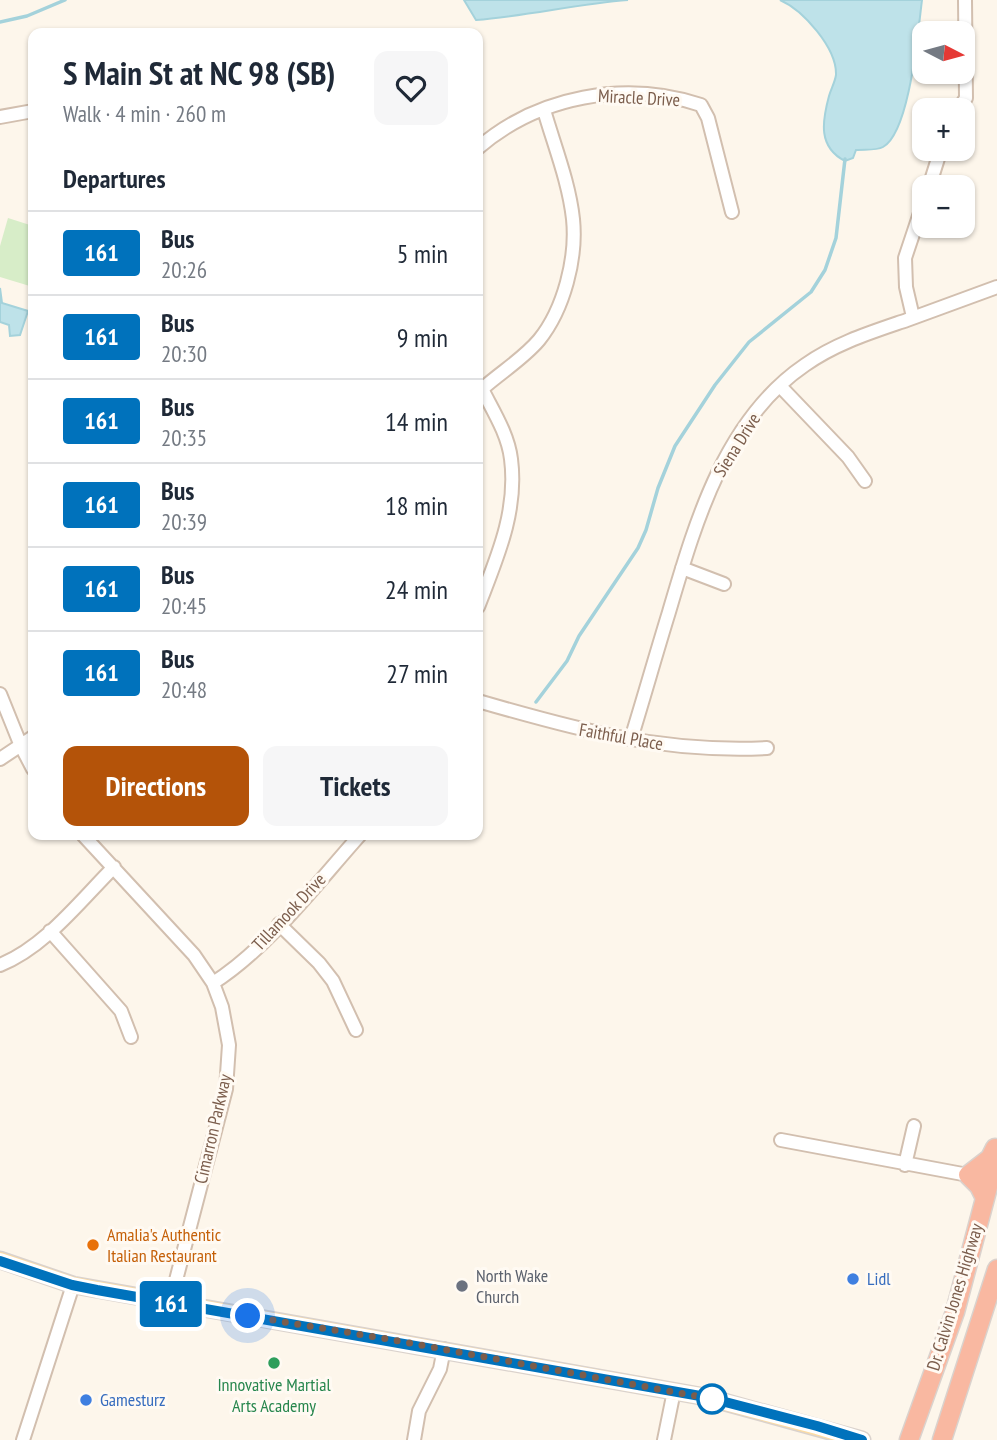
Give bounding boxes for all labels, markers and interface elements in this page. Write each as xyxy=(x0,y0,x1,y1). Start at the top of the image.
north arrow xyxy=(912,21,975,84)
map controls xyxy=(912,21,975,238)
text: S Main St at NC 98 (SB) xyxy=(63,51,336,94)
button: heart xyxy=(374,51,448,125)
street label: Miracle Drive xyxy=(597,84,681,111)
button: + xyxy=(912,98,975,161)
text: Walk · 4 min · 260 m xyxy=(63,99,226,128)
text: Departures xyxy=(63,162,166,195)
button: − xyxy=(912,175,975,238)
text: Bus xyxy=(161,222,194,255)
text: 161 xyxy=(84,237,119,268)
text: 5 min xyxy=(397,237,448,270)
text: 20:26 xyxy=(161,255,207,284)
text: Bus xyxy=(161,306,194,339)
text: 161 xyxy=(84,321,119,352)
text: 9 min xyxy=(397,321,448,354)
text: 20:30 xyxy=(161,339,207,368)
text: Bus xyxy=(161,390,194,423)
text: 161 xyxy=(84,405,119,436)
text: 14 min xyxy=(385,405,448,438)
street label: Siena Drive xyxy=(708,409,765,481)
text: 20:35 xyxy=(161,423,207,452)
text: Bus xyxy=(161,474,194,507)
text: 161 xyxy=(84,489,119,520)
text: 18 min xyxy=(385,489,448,522)
text: 20:39 xyxy=(161,507,207,536)
text: Bus xyxy=(161,558,194,591)
text: 161 xyxy=(84,573,119,604)
text: 24 min xyxy=(385,573,448,606)
text: 20:45 xyxy=(161,591,207,620)
text: Bus xyxy=(161,642,194,675)
text: 161 xyxy=(84,657,119,688)
text: 27 min xyxy=(386,657,448,690)
text: 20:48 xyxy=(161,675,207,704)
street label: Faithful Place xyxy=(577,718,665,755)
button: Directions xyxy=(63,746,249,826)
button: Tickets xyxy=(263,746,448,826)
street label: Tillamook Drive xyxy=(247,868,330,955)
street label: Cimarron Parkway xyxy=(189,1072,236,1186)
street label: Dr. Calvin Jones Highway xyxy=(921,1220,988,1373)
place label: Amalia's Authentic Italian Restaurant xyxy=(107,1223,222,1267)
marker: Amalia's Authentic Italian Restaurant xyxy=(85,1237,101,1253)
place label: North Wake Church xyxy=(476,1264,548,1308)
place label: Lidl xyxy=(867,1267,891,1290)
marker: Lidl xyxy=(845,1271,861,1287)
marker: North Wake Church xyxy=(454,1278,470,1294)
line badge: 161 xyxy=(131,1281,211,1327)
text: 161 xyxy=(154,1288,188,1319)
your location xyxy=(230,1298,265,1333)
marker: Innovative Martial Arts Academy xyxy=(266,1355,282,1371)
place label: Innovative Martial Arts Academy xyxy=(217,1373,331,1417)
unlabelled marker xyxy=(697,1384,727,1414)
place label: Gamesturz xyxy=(100,1388,165,1411)
marker: Gamesturz xyxy=(78,1392,94,1408)

